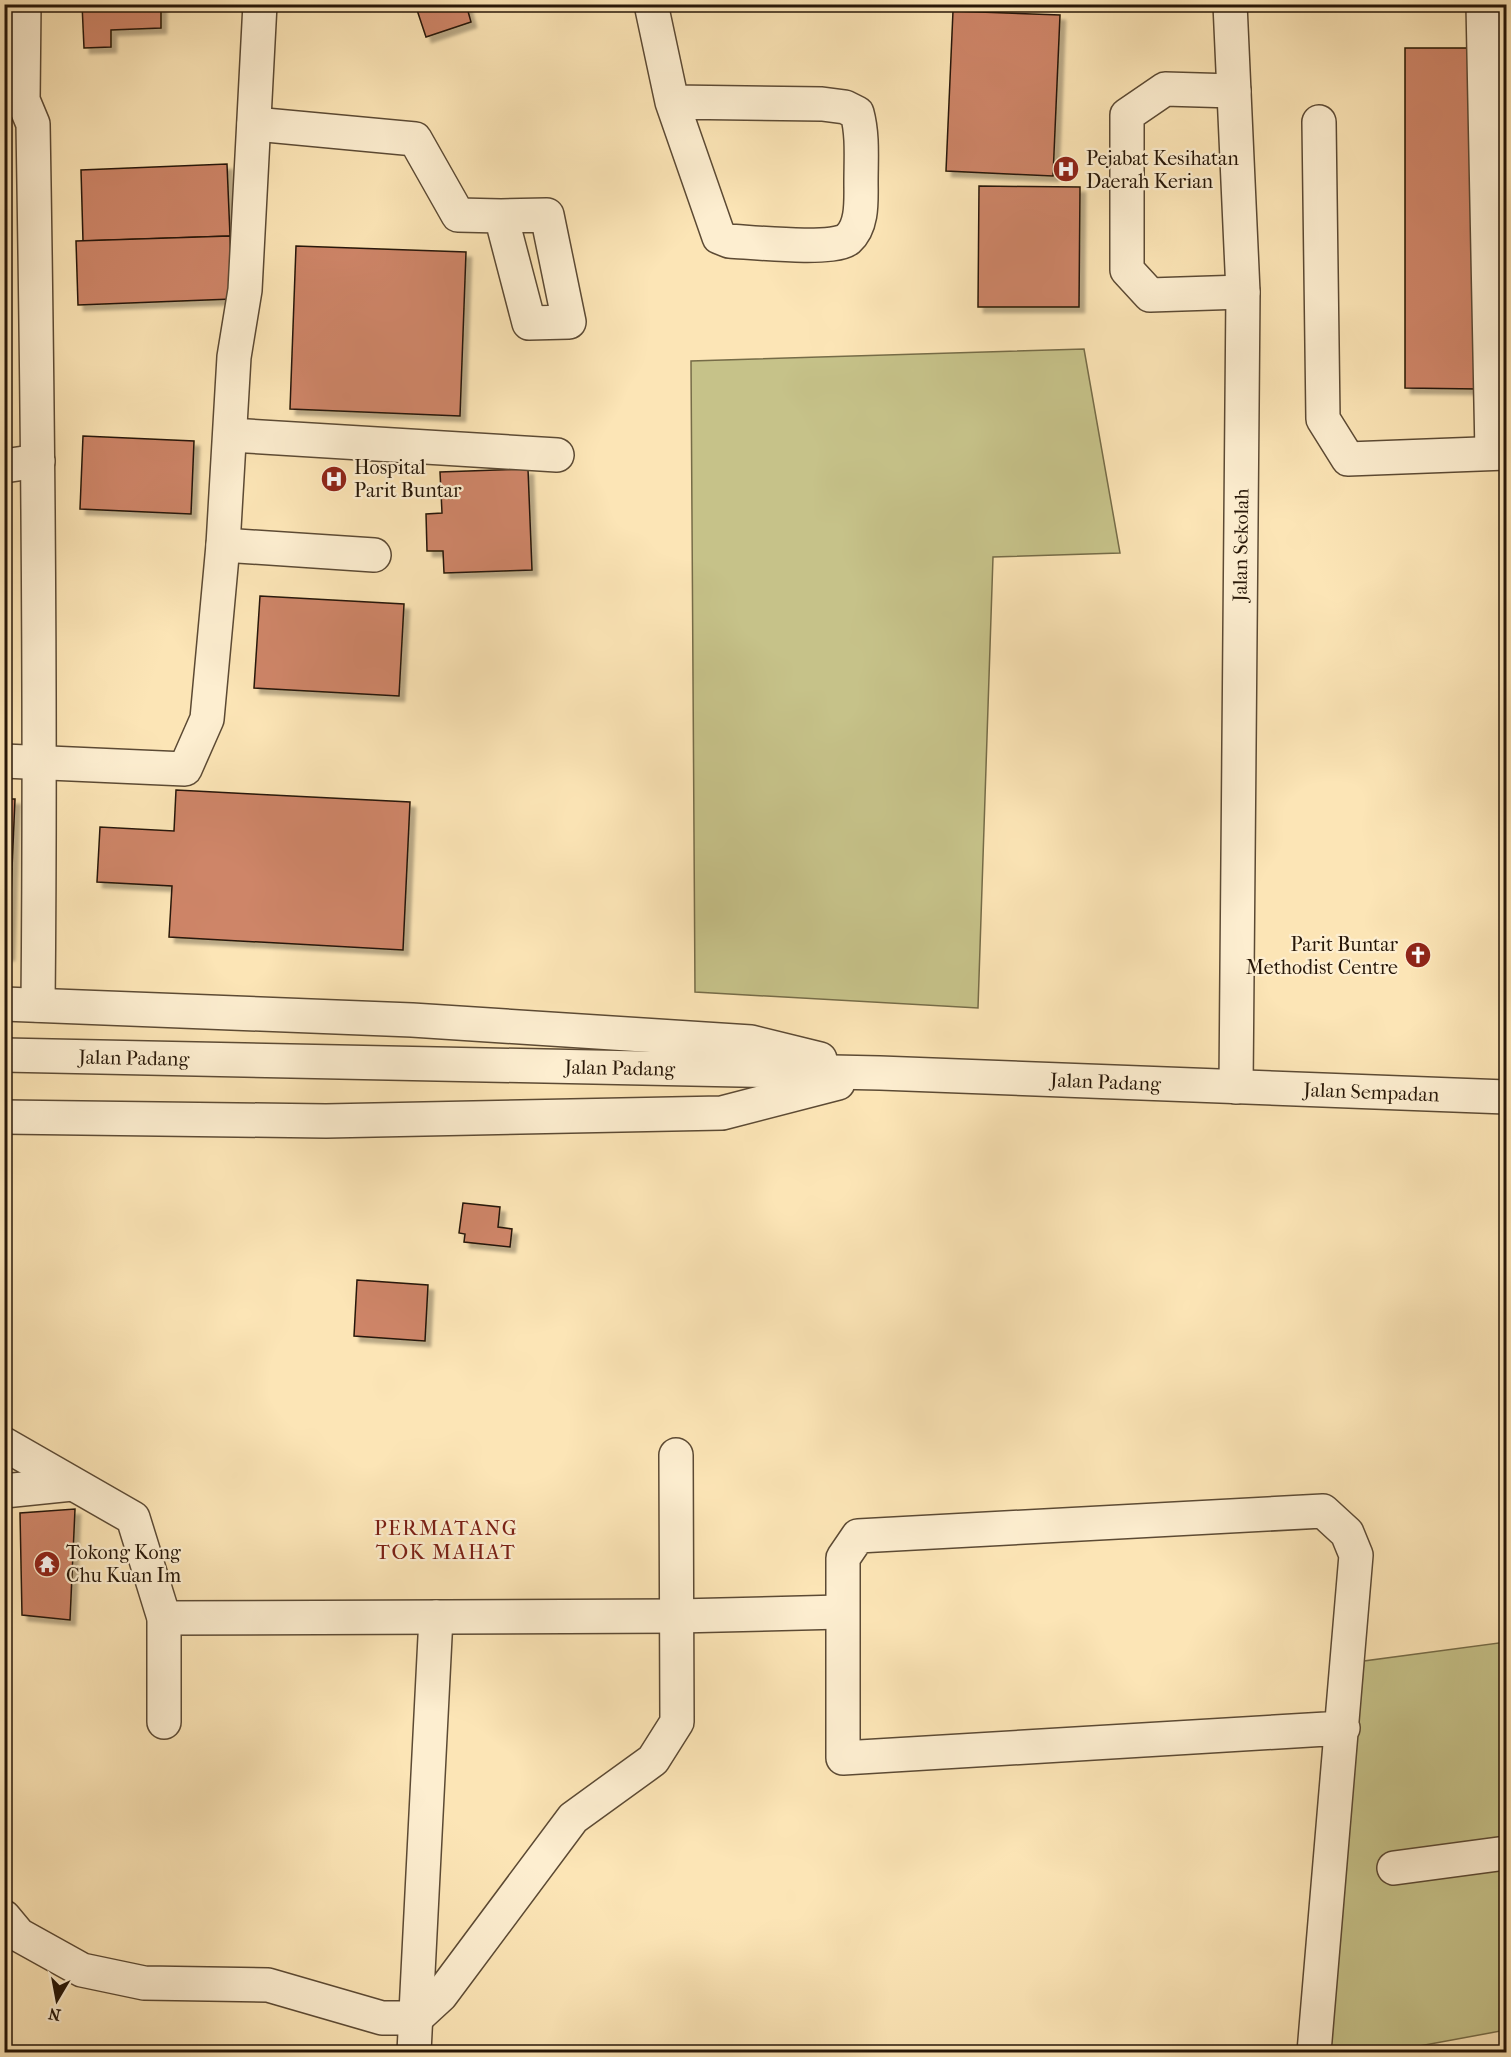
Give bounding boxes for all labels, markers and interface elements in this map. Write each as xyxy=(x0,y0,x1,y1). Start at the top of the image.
place label: Pejabat Kesihatan Daerah Kerian xyxy=(1086,147,1239,193)
hospital icon: Pejabat Kesihatan Daerah Kerian xyxy=(1051,154,1081,184)
place label: Hospital Parit Buntar xyxy=(354,456,462,502)
hospital icon: Hospital Parit Buntar xyxy=(319,464,349,494)
street label: Jalan Sekolah xyxy=(1228,487,1253,604)
place label: Parit Buntar Methodist Centre xyxy=(1246,933,1398,979)
church icon: Parit Buntar Methodist Centre xyxy=(1403,940,1433,970)
street label: Jalan Padang xyxy=(76,1045,190,1070)
street label: Jalan Padang xyxy=(562,1055,676,1080)
street label: Jalan Padang xyxy=(1048,1068,1162,1095)
street label: Jalan Sempadan xyxy=(1301,1078,1440,1106)
district label: PERMATANG TOK MAHAT xyxy=(374,1516,518,1564)
place label: Tokong Kong Chu Kuan Im xyxy=(66,1541,181,1587)
temple icon: Tokong Kong Chu Kuan Im xyxy=(32,1549,62,1579)
north arrow xyxy=(27,1970,87,2030)
text: N xyxy=(46,2004,62,2025)

